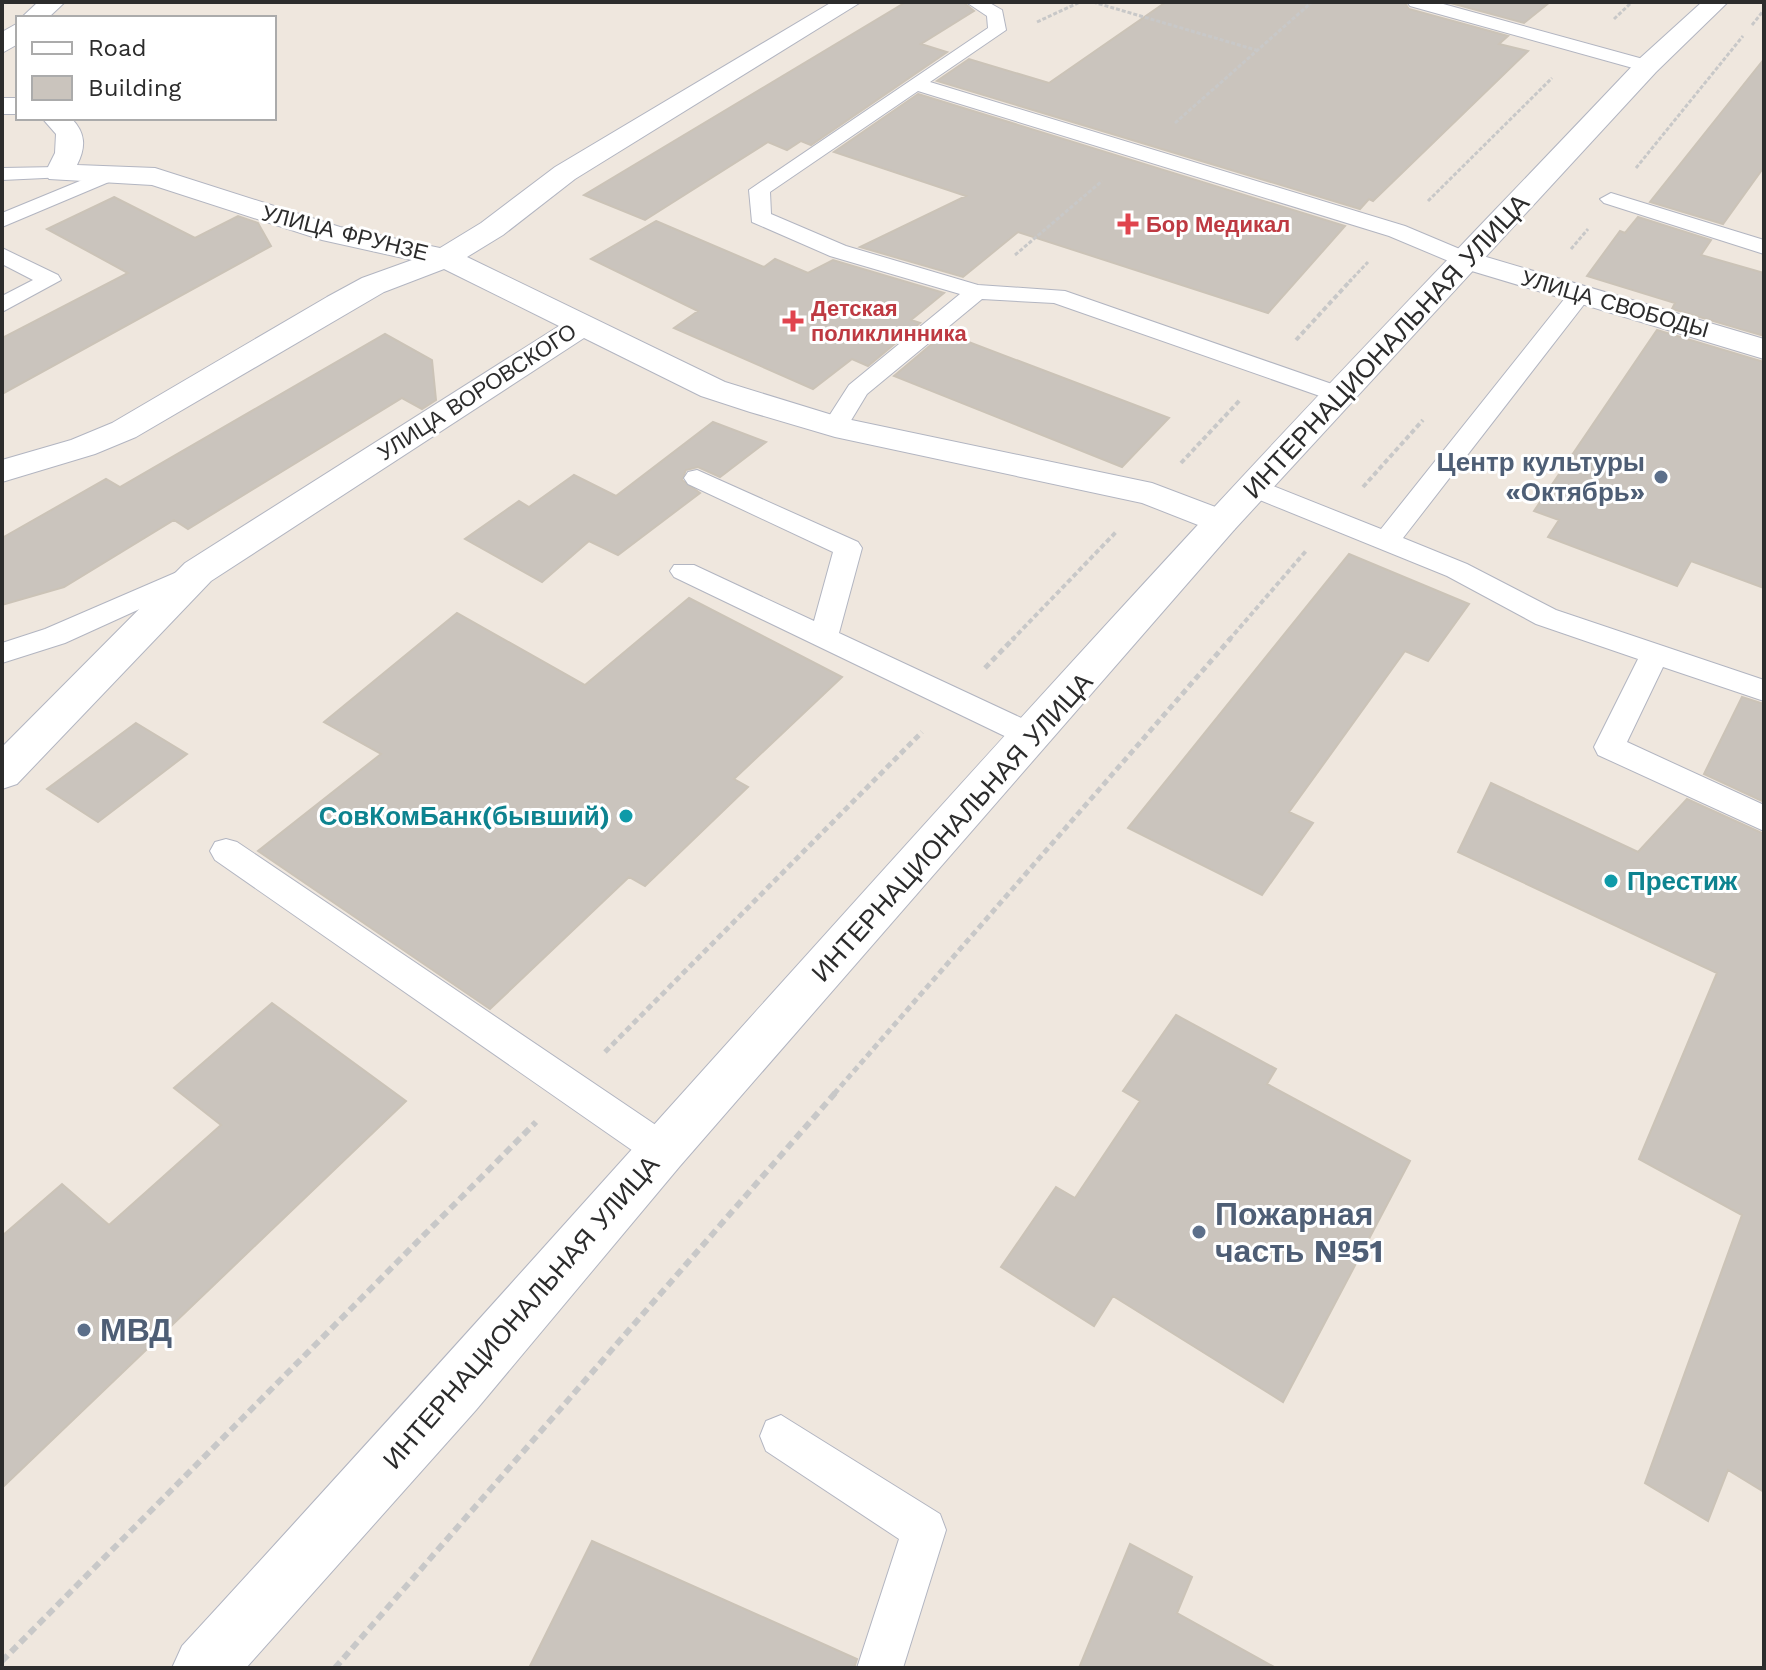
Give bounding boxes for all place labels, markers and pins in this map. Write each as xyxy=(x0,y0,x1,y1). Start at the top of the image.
place label: Бор Медикал xyxy=(1146,212,1290,237)
marker: Бор Медикал xyxy=(1117,213,1139,235)
place label: Детская поликлинника xyxy=(811,296,968,346)
marker: Детская поликлинника xyxy=(782,310,804,332)
place label: Центр культуры «Октябрь» xyxy=(1437,447,1645,507)
marker: Центр культуры «Октябрь» xyxy=(1652,468,1670,486)
place label: СовКомБанк(бывший) xyxy=(319,801,610,831)
marker: СовКомБанк(бывший) xyxy=(617,807,635,825)
place label: Престиж xyxy=(1627,866,1738,896)
marker: Престиж xyxy=(1602,872,1620,890)
place label: Пожарная часть №51 xyxy=(1215,1195,1383,1270)
marker: Пожарная часть №51 xyxy=(1190,1223,1208,1241)
place label: МВД xyxy=(100,1311,172,1349)
marker: МВД xyxy=(75,1321,93,1339)

